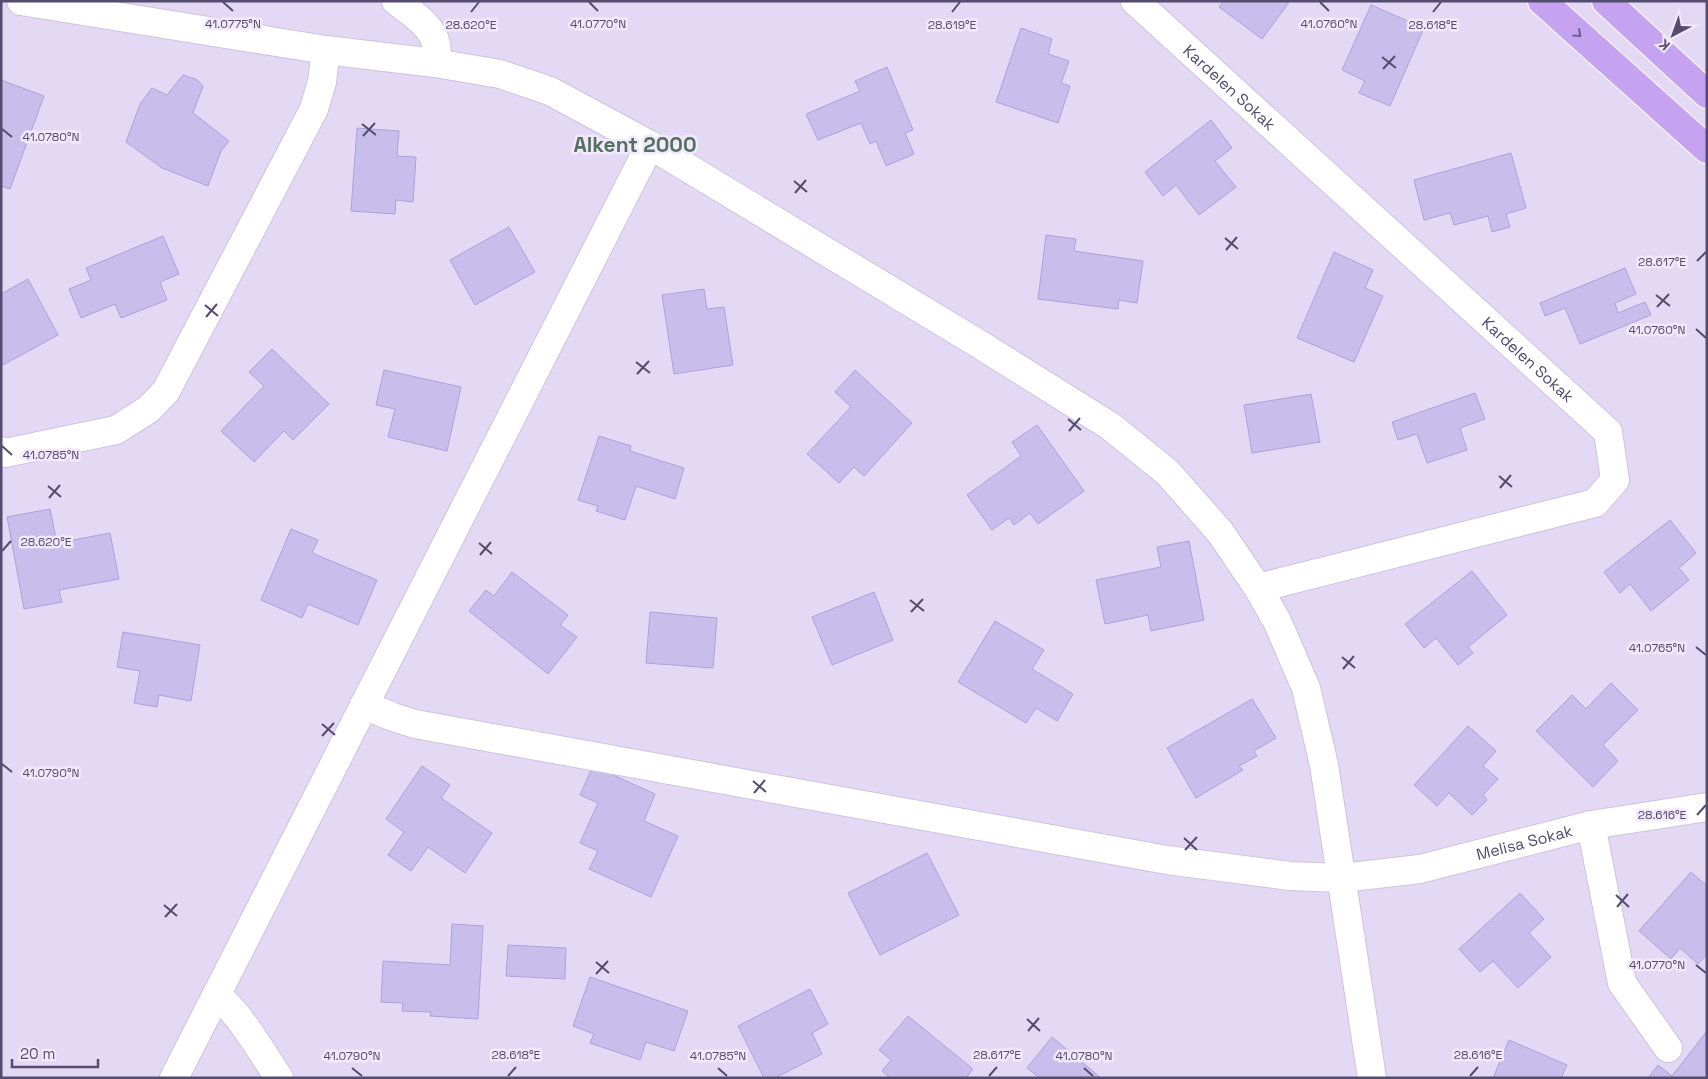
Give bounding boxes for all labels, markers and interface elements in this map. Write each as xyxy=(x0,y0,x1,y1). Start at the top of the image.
north arrow xyxy=(1648,10,1698,60)
text: 41.0775°N xyxy=(205,16,261,32)
text: 41.0770°N xyxy=(570,16,626,32)
text: 41.0760°N xyxy=(1301,16,1357,32)
text: 28.620°E xyxy=(445,17,497,33)
text: 28.619°E xyxy=(928,17,977,33)
text: 28.618°E xyxy=(1409,17,1458,33)
one-way arrow xyxy=(1573,28,1582,37)
text: K xyxy=(1655,35,1674,54)
street label: Kardelen Sokak xyxy=(1179,40,1280,135)
text: 41.0780°N xyxy=(23,129,80,145)
district label: Alkent 2000 xyxy=(573,131,697,158)
text: 28.617°E xyxy=(1638,254,1686,270)
street label: Kardelen Sokak xyxy=(1477,312,1579,407)
text: 41.0760°N xyxy=(1629,322,1685,338)
text: 41.0785°N xyxy=(23,447,79,463)
text: 28.620°E xyxy=(20,534,72,550)
text: 41.0765°N xyxy=(1629,640,1685,656)
text: 41.0790°N xyxy=(23,765,79,781)
text: 28.616°E xyxy=(1638,807,1687,823)
street label: Melisa Sokak xyxy=(1474,820,1575,865)
text: 41.0770°N xyxy=(1629,957,1685,973)
scale bar xyxy=(12,1036,99,1068)
text: 20 m xyxy=(20,1044,55,1063)
text: 28.618°E xyxy=(492,1047,541,1063)
text: 28.617°E xyxy=(973,1047,1021,1063)
text: 28.616°E xyxy=(1454,1047,1503,1063)
text: 41.0790°N xyxy=(324,1048,380,1064)
text: 41.0785°N xyxy=(690,1048,746,1064)
text: 41.0780°N xyxy=(1056,1048,1113,1064)

